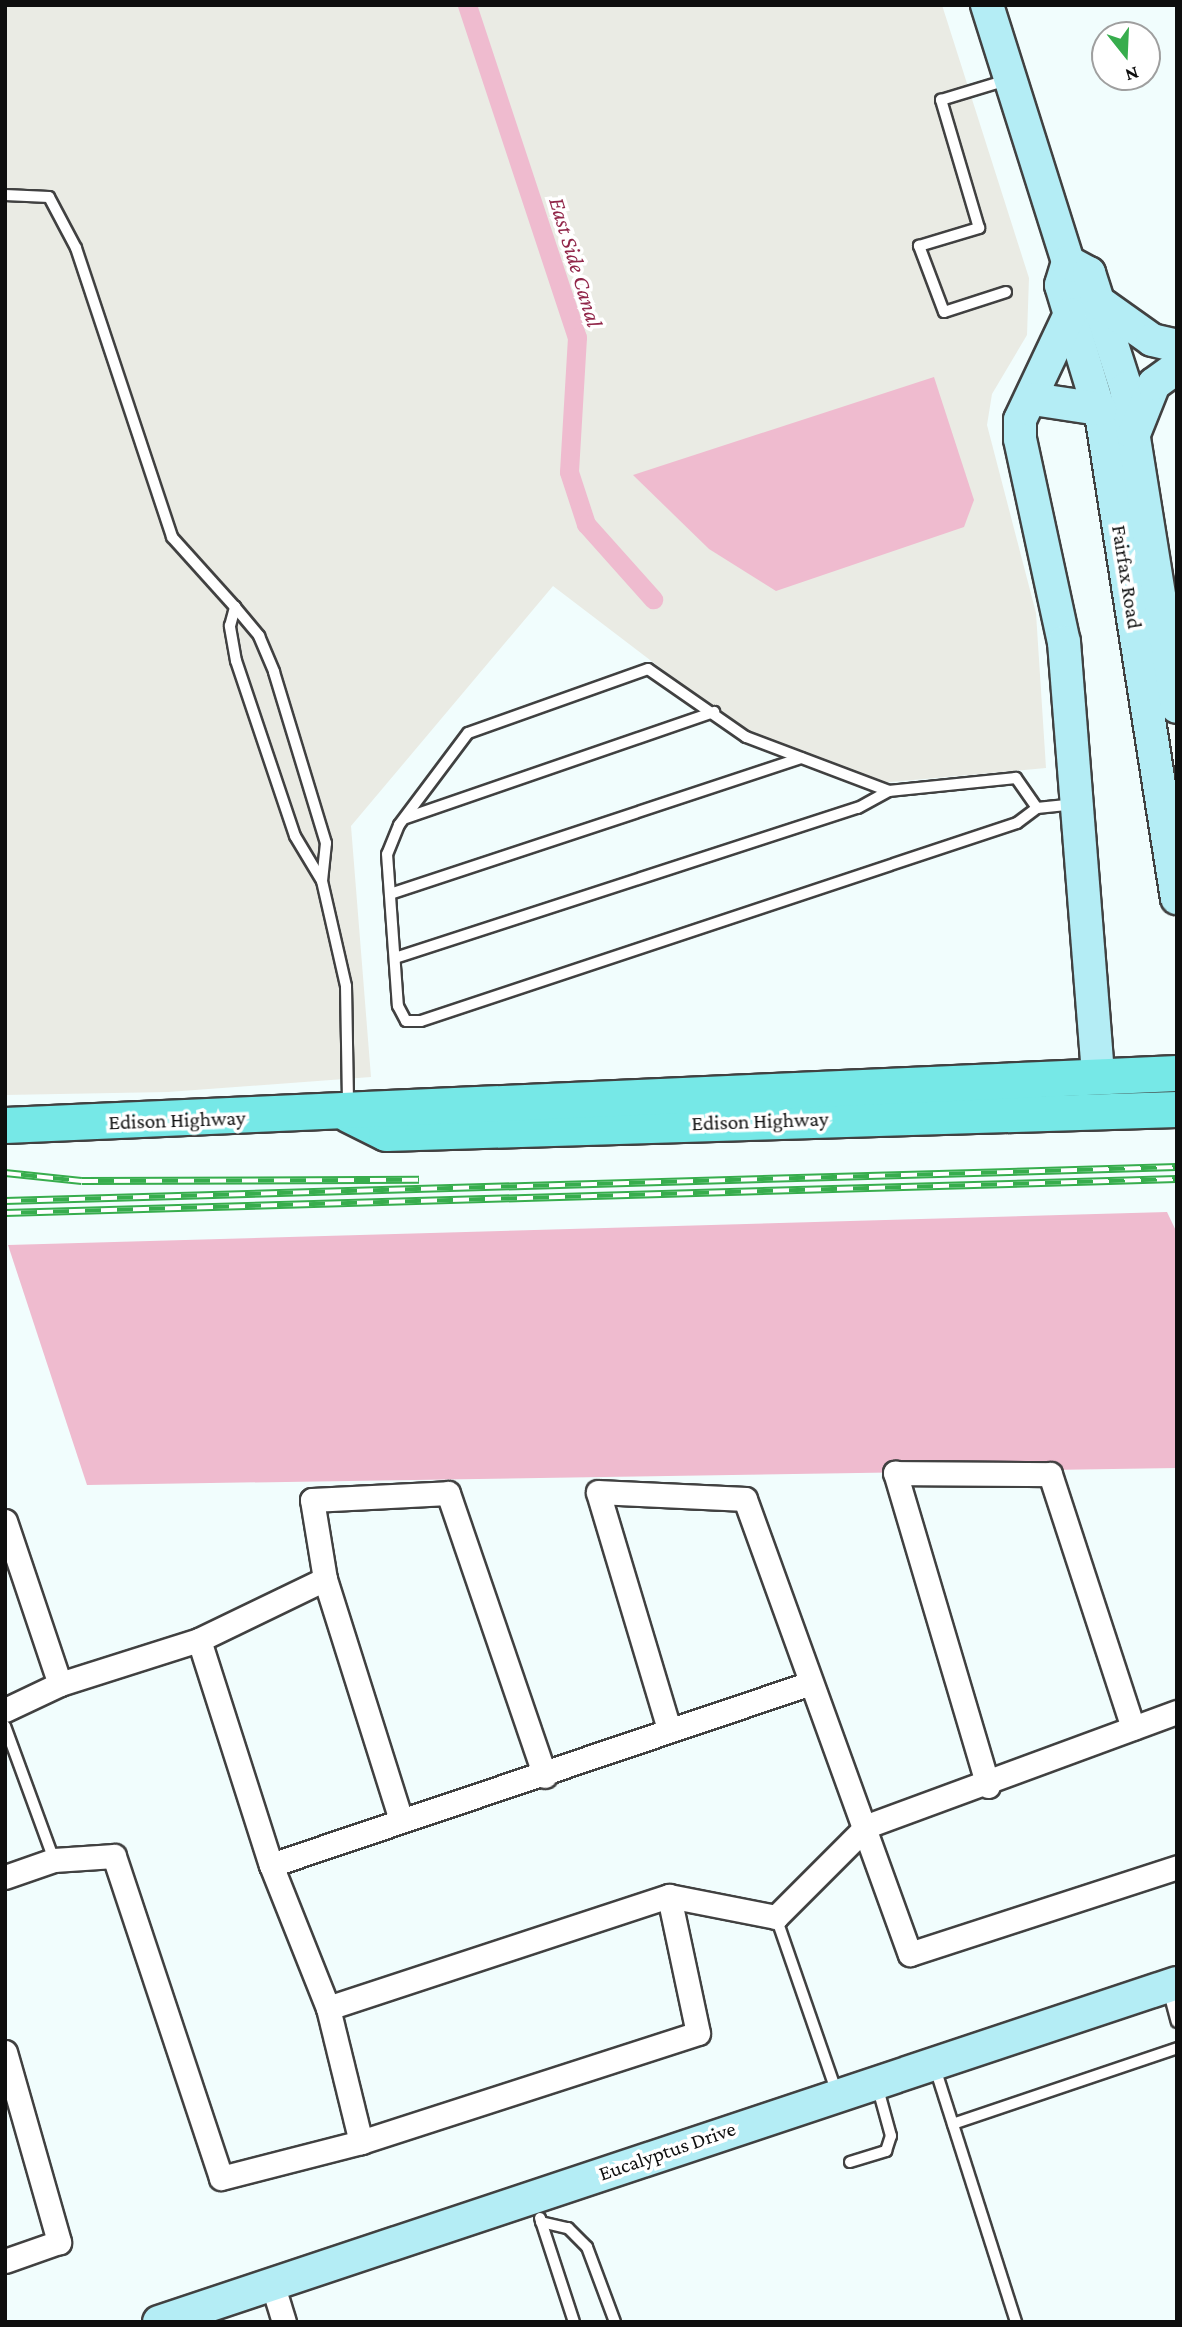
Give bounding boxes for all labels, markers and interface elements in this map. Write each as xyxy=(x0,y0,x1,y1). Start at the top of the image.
north arrow xyxy=(1091,21,1161,91)
text: N xyxy=(1123,63,1141,87)
water label: East Side Canal xyxy=(543,194,609,330)
street label: Fairfax Road xyxy=(1106,523,1148,631)
street label: Edison Highway xyxy=(108,1105,246,1135)
street label: Edison Highway xyxy=(691,1106,829,1136)
street label: Eucalyptus Drive xyxy=(595,2116,739,2186)

